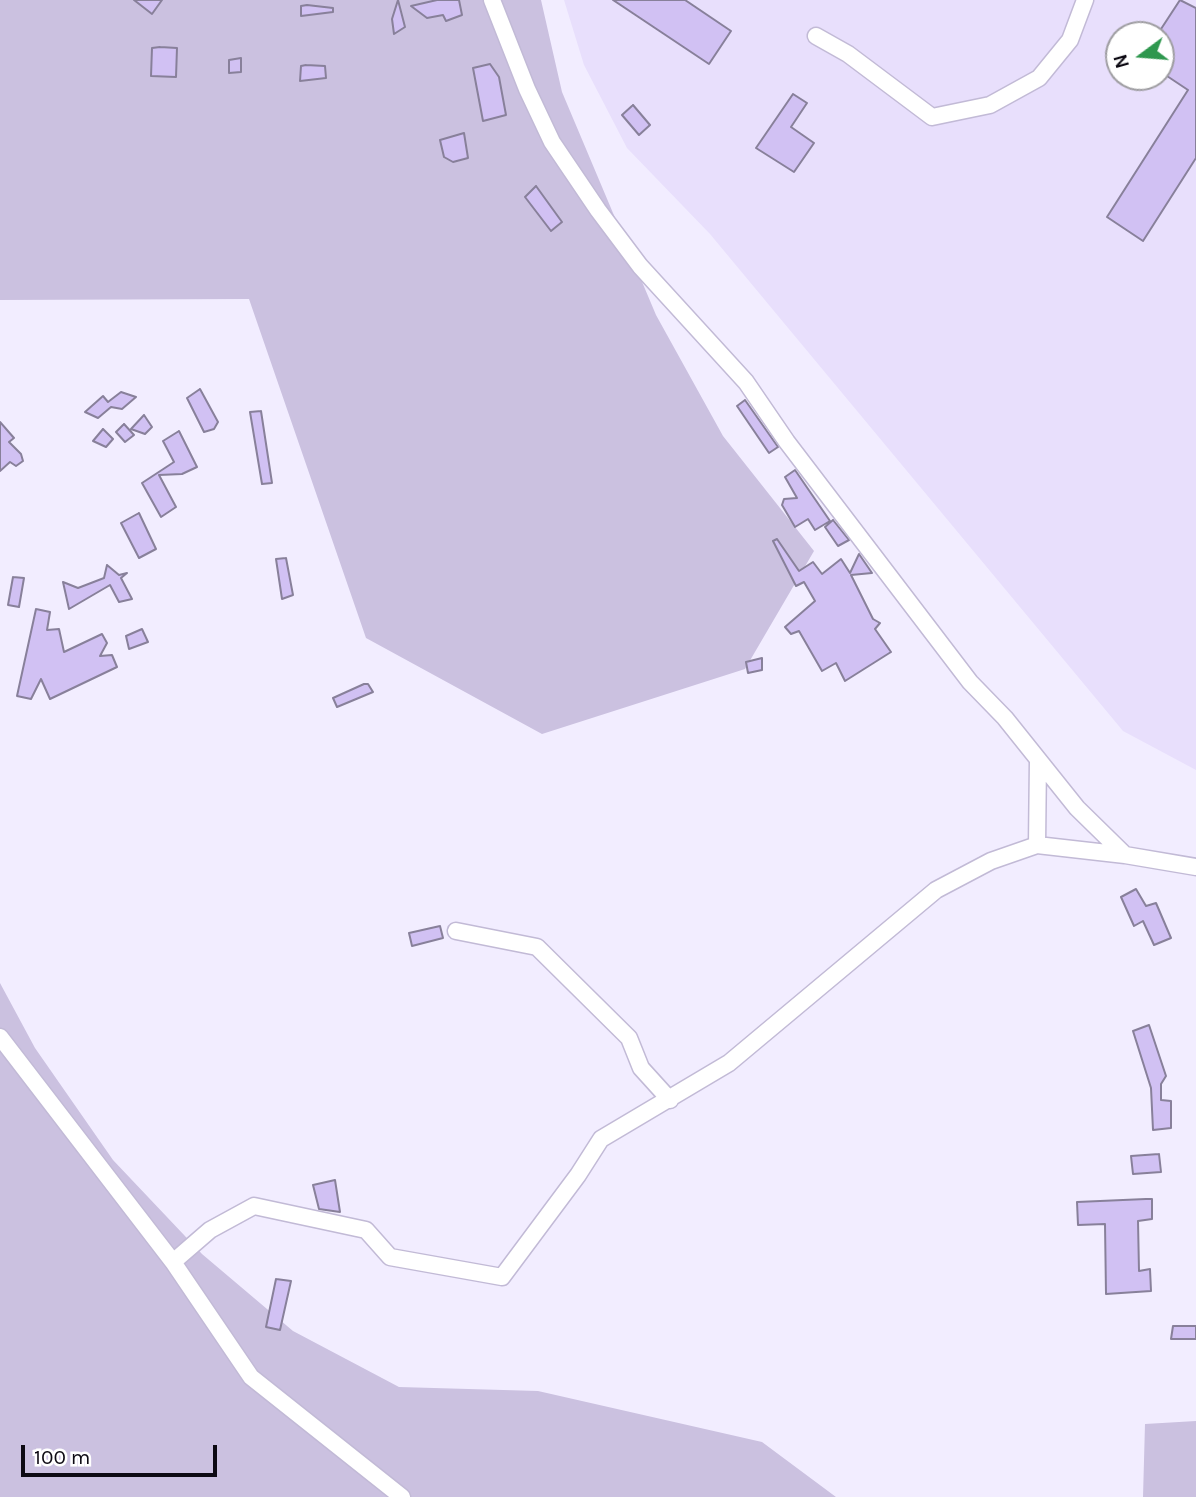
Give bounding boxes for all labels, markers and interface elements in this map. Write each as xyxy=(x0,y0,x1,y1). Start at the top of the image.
north arrow xyxy=(1105,21,1175,91)
text: N xyxy=(1109,52,1134,71)
scale bar xyxy=(24,1430,220,1474)
text: 100 m xyxy=(34,1445,91,1469)

